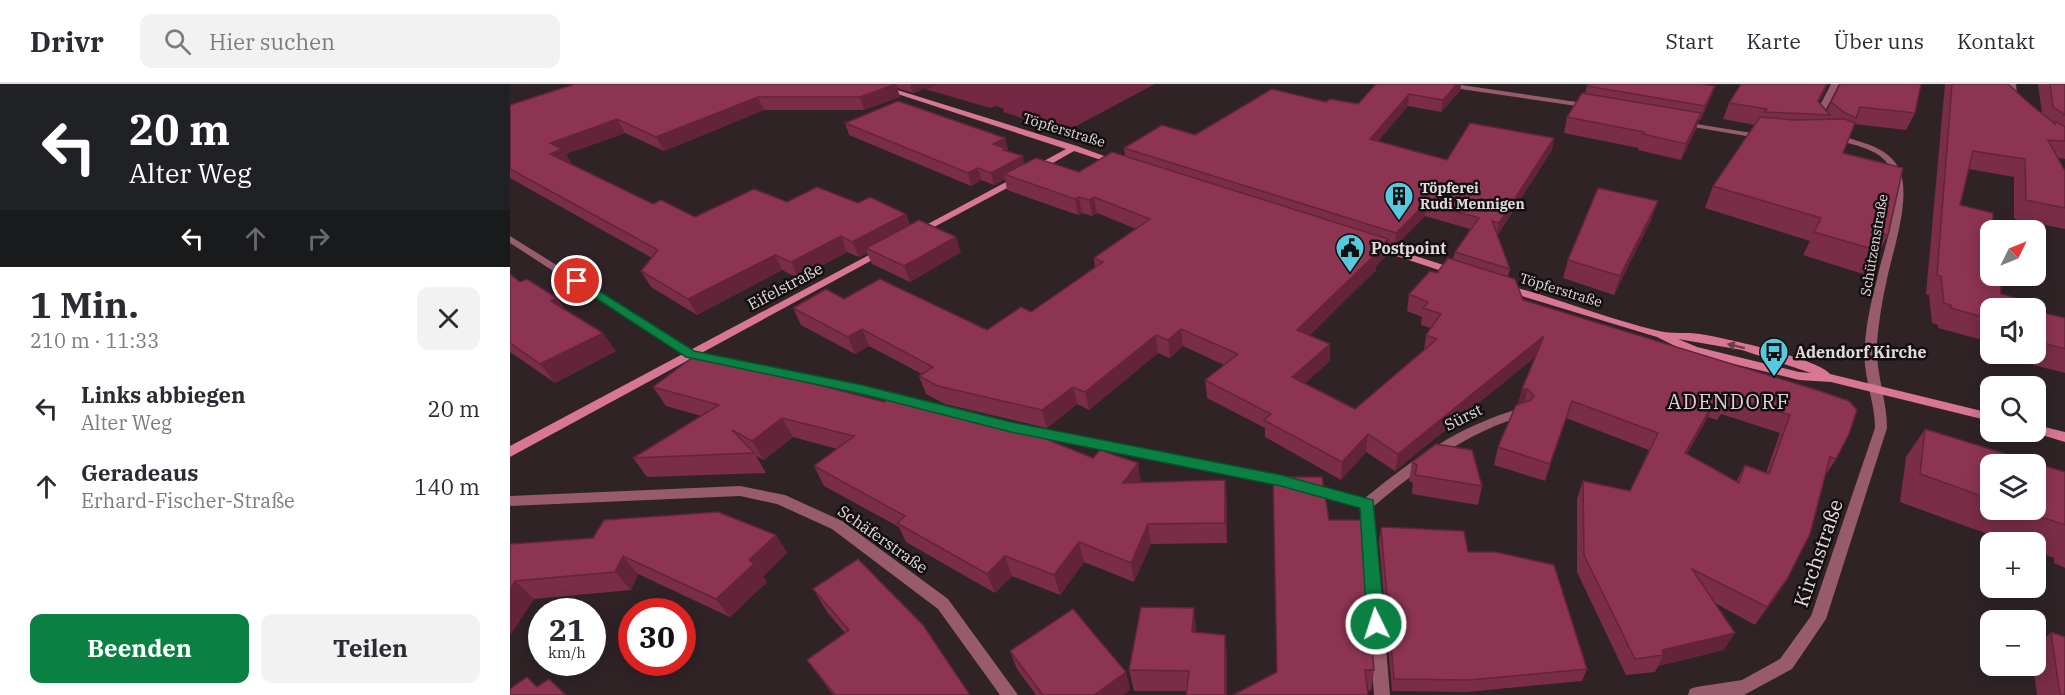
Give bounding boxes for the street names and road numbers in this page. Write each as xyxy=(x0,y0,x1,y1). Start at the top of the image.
street label: Töpferstraße xyxy=(1021,109,1107,151)
street label: Schützenstraße xyxy=(1856,193,1892,297)
street label: Eifelstraße xyxy=(744,258,826,314)
street label: Töpferstraße xyxy=(1518,269,1604,311)
street label: Sürst xyxy=(1441,399,1486,435)
street label: Kirchstraße xyxy=(1787,496,1849,610)
street label: Schäferstraße xyxy=(834,501,932,577)

